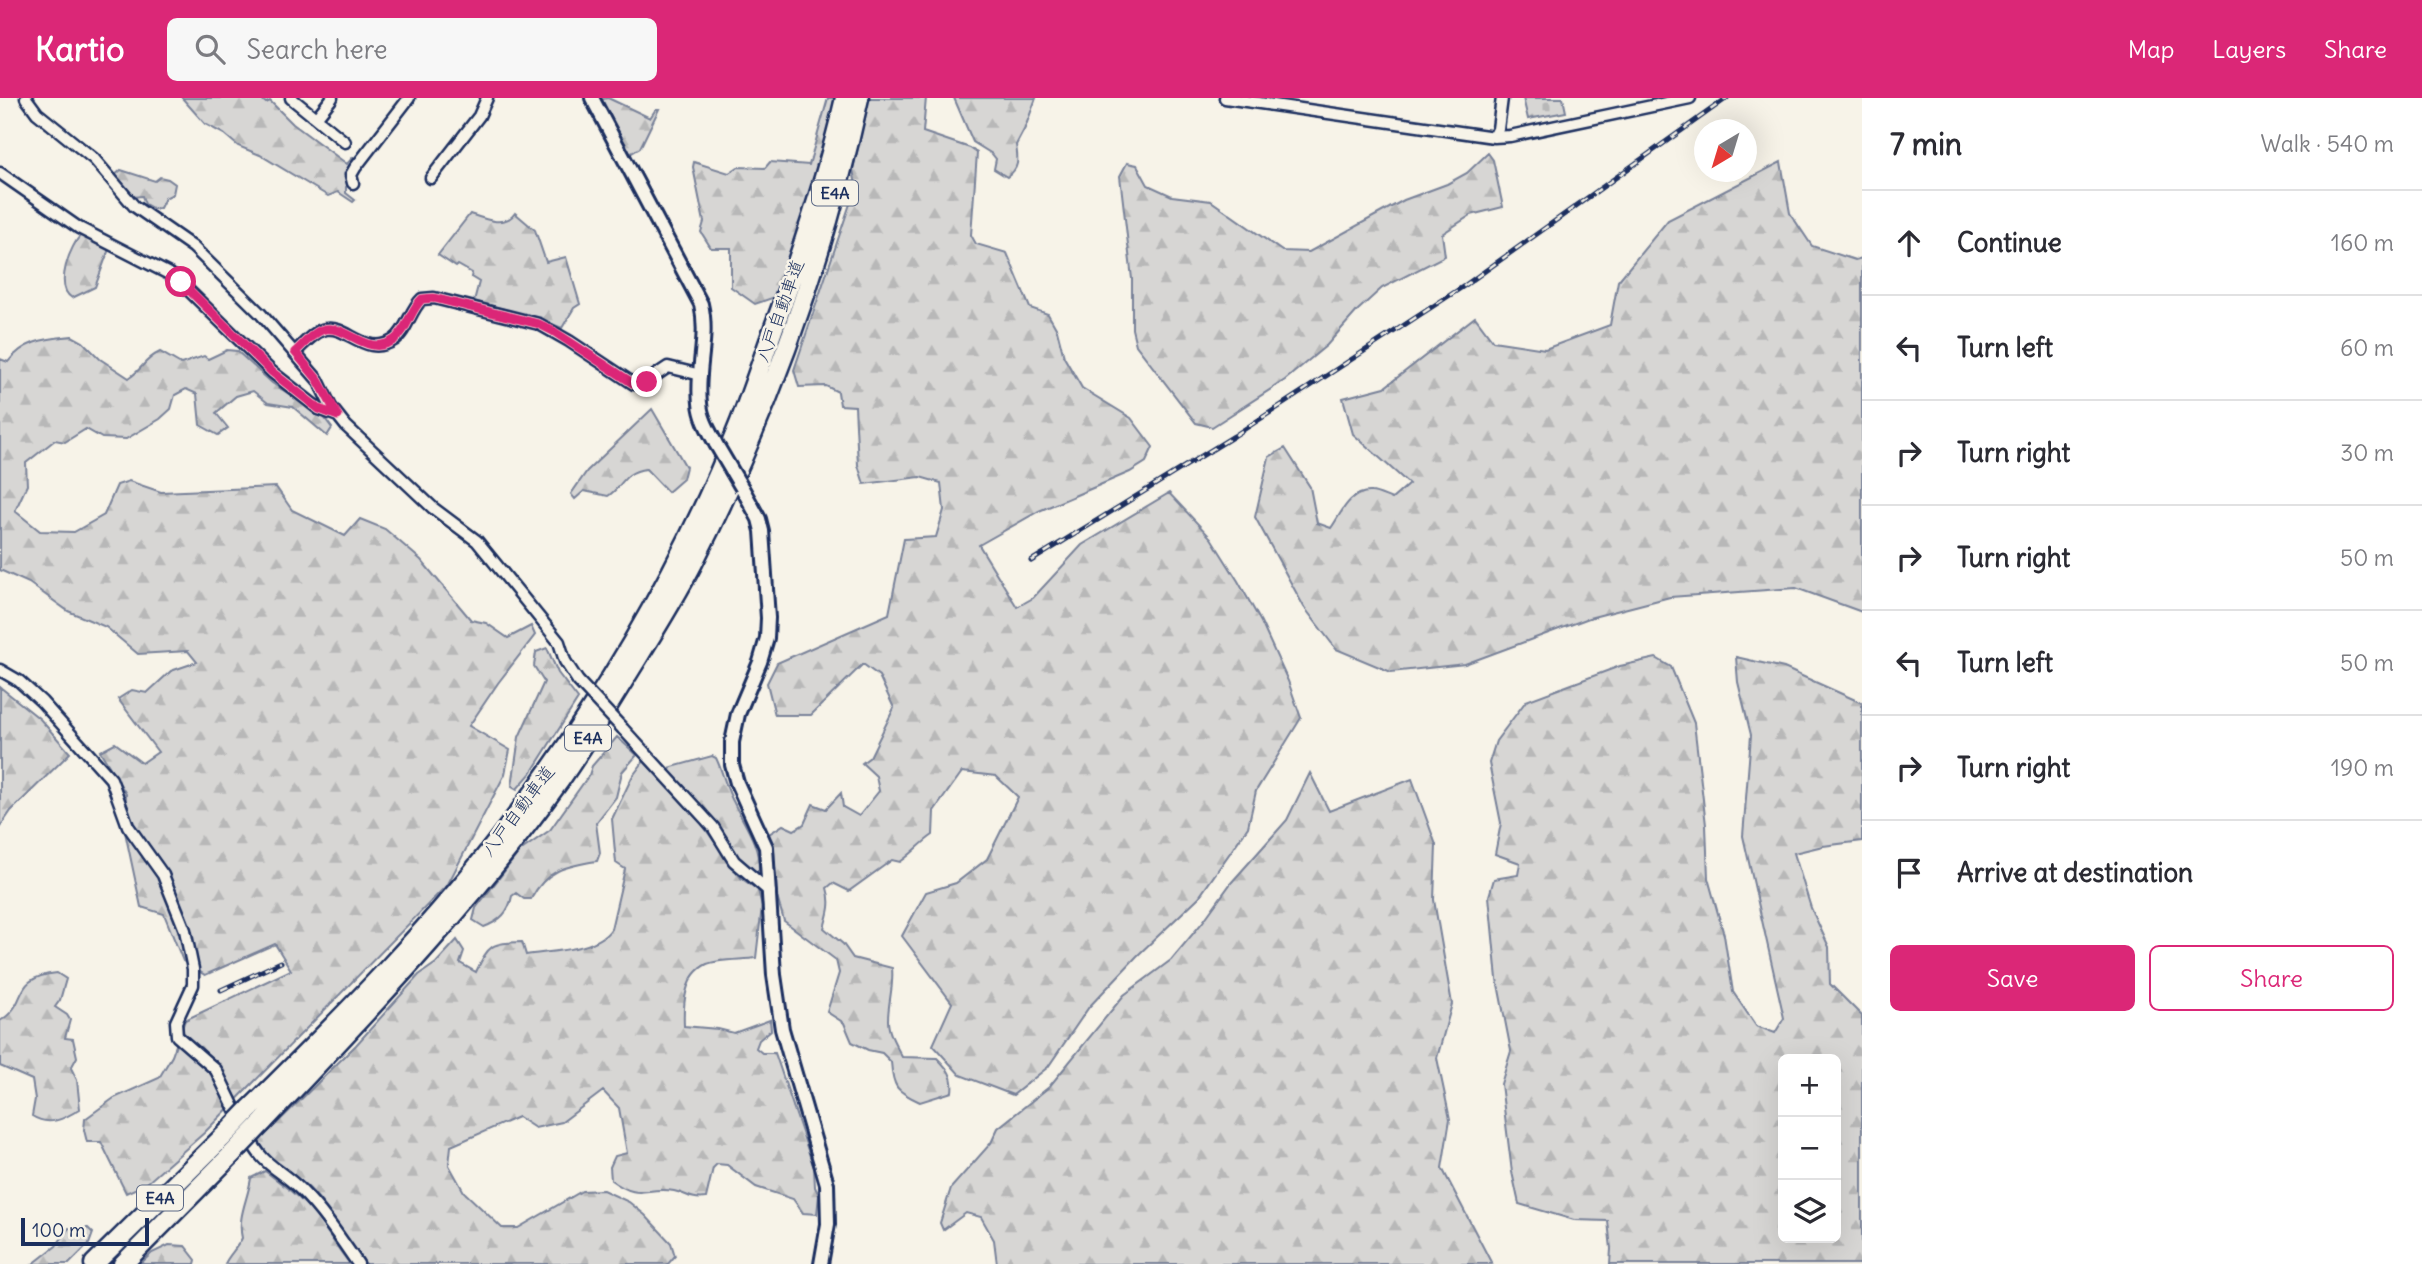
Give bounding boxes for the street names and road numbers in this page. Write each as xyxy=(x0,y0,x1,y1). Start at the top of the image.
road number: E4A xyxy=(812,180,858,206)
street label: 八戸自動車道 xyxy=(750,256,809,366)
road number: E4A xyxy=(565,726,611,750)
street label: 八戸自動車道 xyxy=(476,761,559,861)
road number: E4A xyxy=(137,1186,183,1210)

